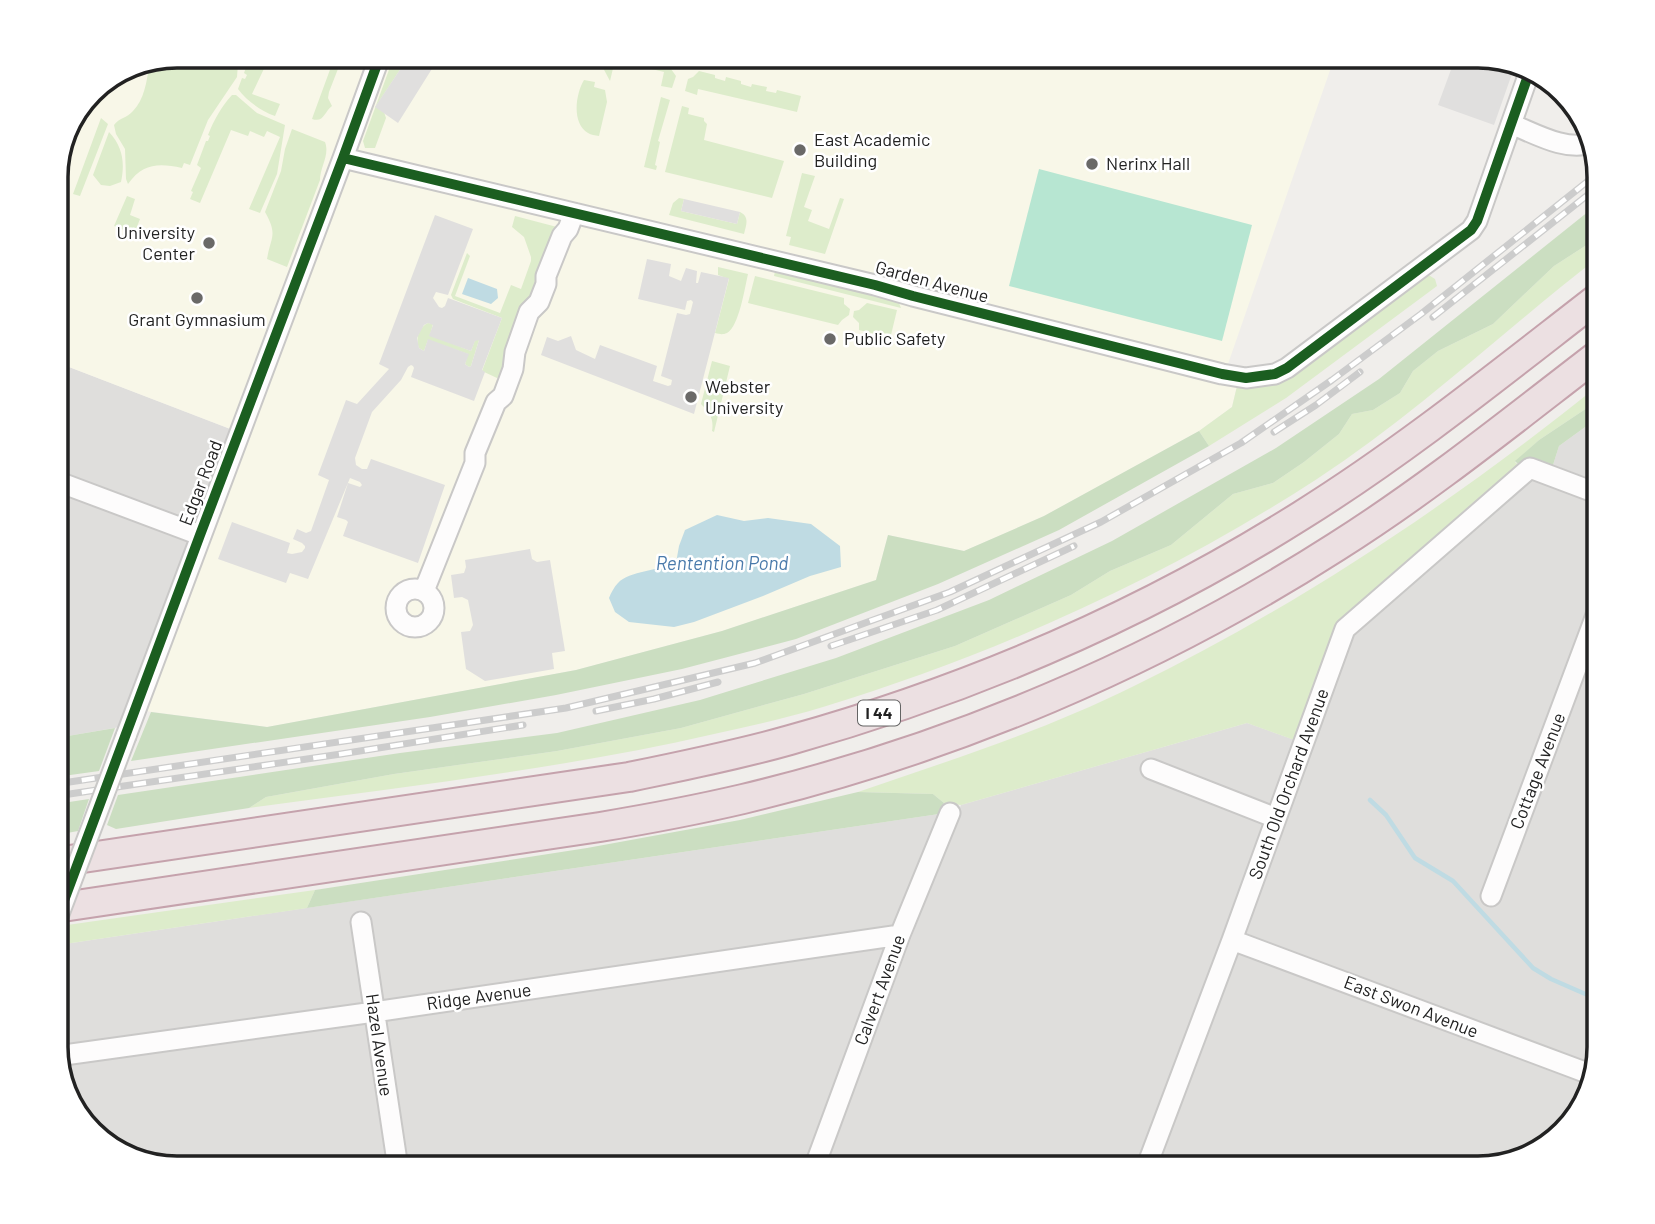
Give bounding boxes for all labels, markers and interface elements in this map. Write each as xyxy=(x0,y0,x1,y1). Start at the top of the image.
place label: East Academic Building xyxy=(814,128,930,171)
marker: East Academic Building xyxy=(792,142,808,158)
place label: Nerinx Hall xyxy=(1106,152,1190,174)
marker: Nerinx Hall xyxy=(1084,156,1100,172)
place label: University Center xyxy=(117,221,195,264)
marker: University Center xyxy=(201,235,217,251)
street label: Garden Avenue xyxy=(873,255,991,307)
marker: Grant Gymnasium xyxy=(189,290,205,306)
place label: Grant Gymnasium xyxy=(128,308,266,330)
place label: Public Safety xyxy=(844,327,945,349)
marker: Public Safety xyxy=(822,331,838,347)
place label: Webster University xyxy=(705,375,783,418)
marker: Webster University xyxy=(683,389,699,405)
street label: Edgar Road xyxy=(174,437,226,528)
water label: Rentention Pond xyxy=(656,551,788,574)
street label: South Old Orchard Avenue xyxy=(1243,685,1333,882)
road number: I 44 xyxy=(858,700,900,726)
street label: Cottage Avenue xyxy=(1505,709,1569,832)
street label: Calvert Avenue xyxy=(849,931,909,1048)
street label: East Swon Avenue xyxy=(1341,970,1482,1042)
street label: Ridge Avenue xyxy=(425,978,533,1014)
street label: Hazel Avenue xyxy=(362,992,398,1098)

